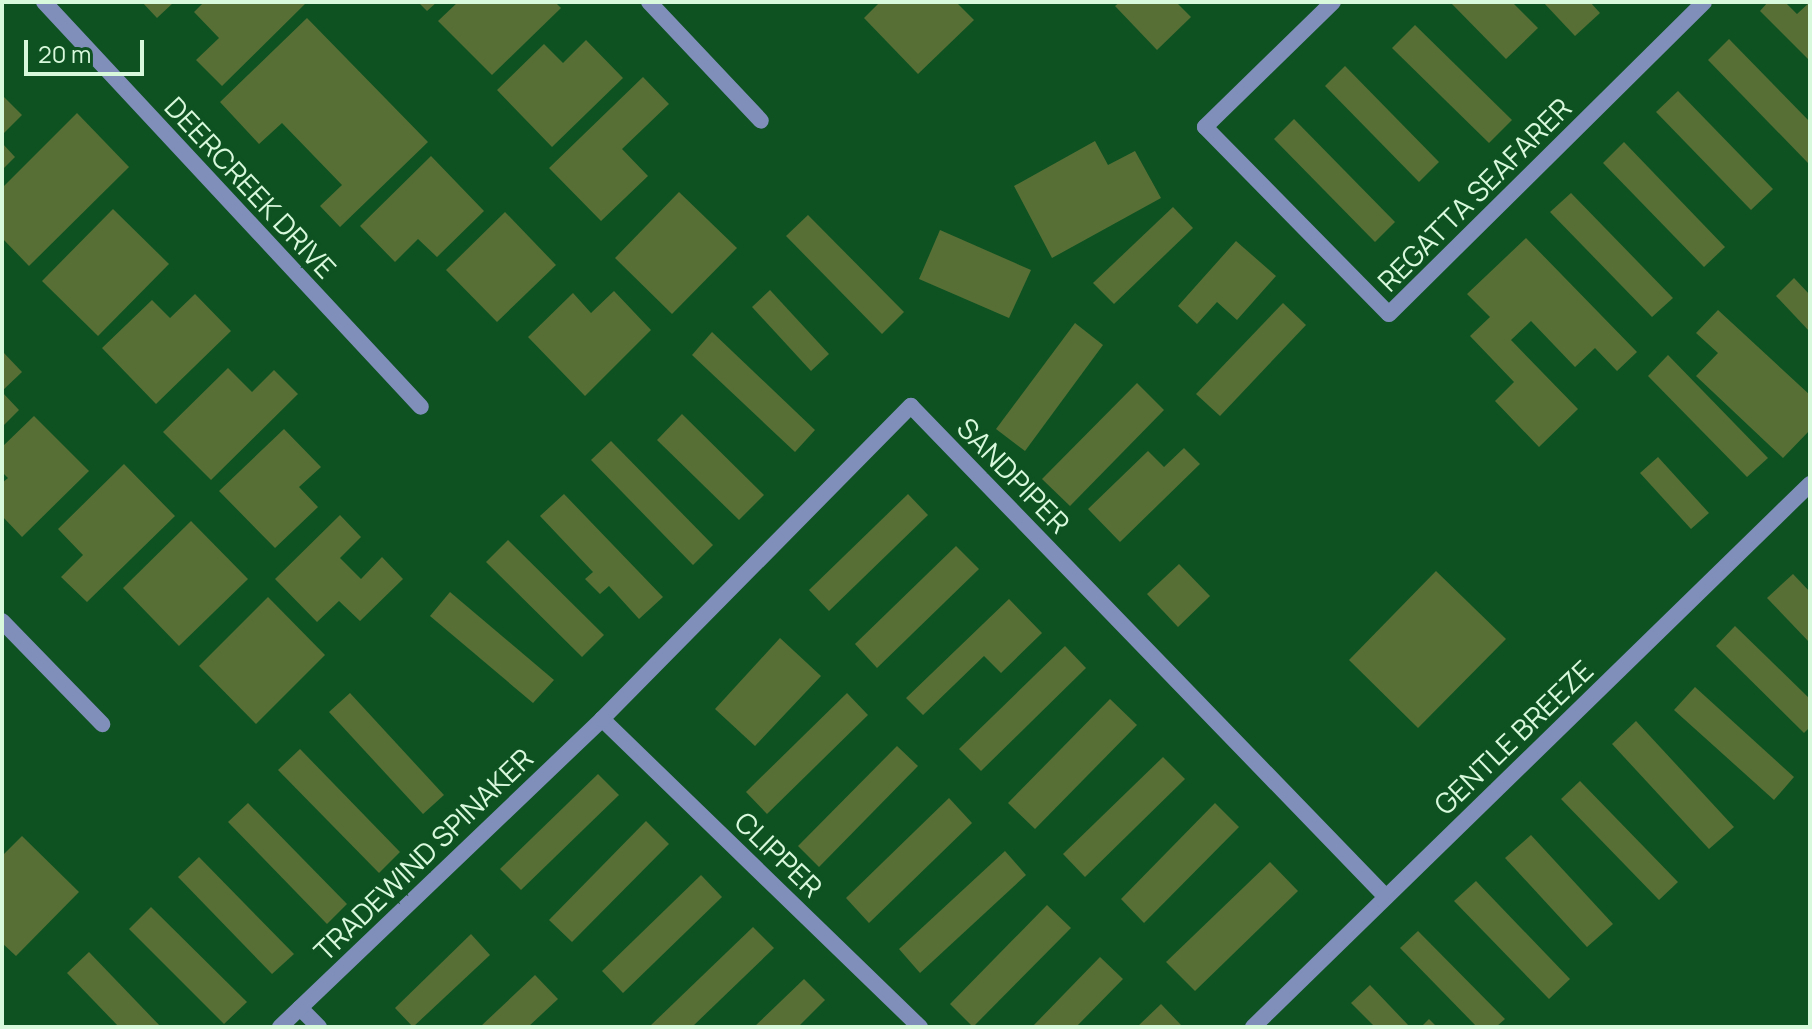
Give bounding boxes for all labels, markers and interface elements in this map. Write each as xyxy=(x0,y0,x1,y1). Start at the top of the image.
scale bar xyxy=(28,24,148,74)
text: 20 m xyxy=(38,37,91,70)
street label: DEERCREEK DRIVE xyxy=(158,89,344,285)
street label: REGATTA SEAFARER xyxy=(1370,90,1578,298)
street label: SANDPIPER xyxy=(951,410,1077,540)
street label: GENTLE BREEZE xyxy=(1427,653,1599,821)
street label: TRADEWIND SPINAKER xyxy=(307,741,539,967)
street label: CLIPPER xyxy=(728,804,830,904)

